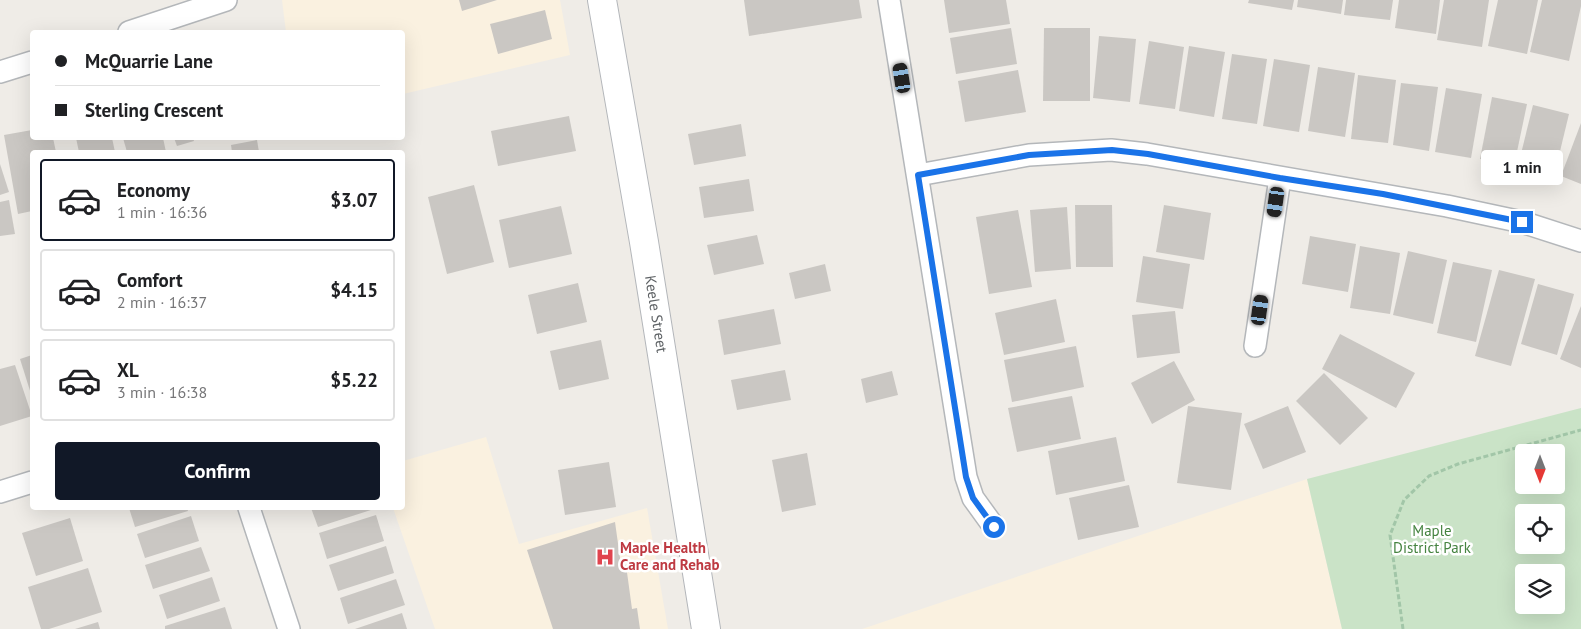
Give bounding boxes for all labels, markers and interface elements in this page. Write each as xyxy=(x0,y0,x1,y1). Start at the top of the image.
text: McQuarrie Lane xyxy=(85,49,213,73)
car xyxy=(892,62,911,94)
text: Sterling Crescent xyxy=(85,98,223,122)
callout: 1 min xyxy=(1481,150,1563,184)
text: 1 min xyxy=(1502,157,1542,177)
icon: car xyxy=(57,178,102,223)
text: Economy xyxy=(117,178,190,202)
car xyxy=(1266,186,1285,218)
text: $3.07 xyxy=(330,188,378,212)
text: 1 min · 16:36 xyxy=(117,202,207,222)
route end xyxy=(1511,211,1533,233)
icon: car xyxy=(57,268,102,313)
text: Comfort xyxy=(117,268,183,292)
street label: Keele Street xyxy=(641,274,672,354)
text: $4.15 xyxy=(330,278,378,302)
text: 2 min · 16:37 xyxy=(117,292,207,312)
car xyxy=(1250,294,1269,326)
icon: car xyxy=(57,358,102,403)
text: XL xyxy=(117,358,139,382)
text: $5.22 xyxy=(330,368,378,392)
text: 3 min · 16:38 xyxy=(117,382,207,402)
button: Confirm xyxy=(55,442,380,500)
north arrow xyxy=(1515,444,1565,494)
map controls xyxy=(1515,444,1565,614)
button: locate xyxy=(1515,504,1565,554)
route start xyxy=(983,516,1005,538)
park label: Maple District Park xyxy=(1393,521,1472,557)
place label: Maple Health Care and Rehab xyxy=(620,538,719,574)
hospital icon: Maple Health Care and Rehab xyxy=(594,546,616,568)
button: layers xyxy=(1515,564,1565,614)

